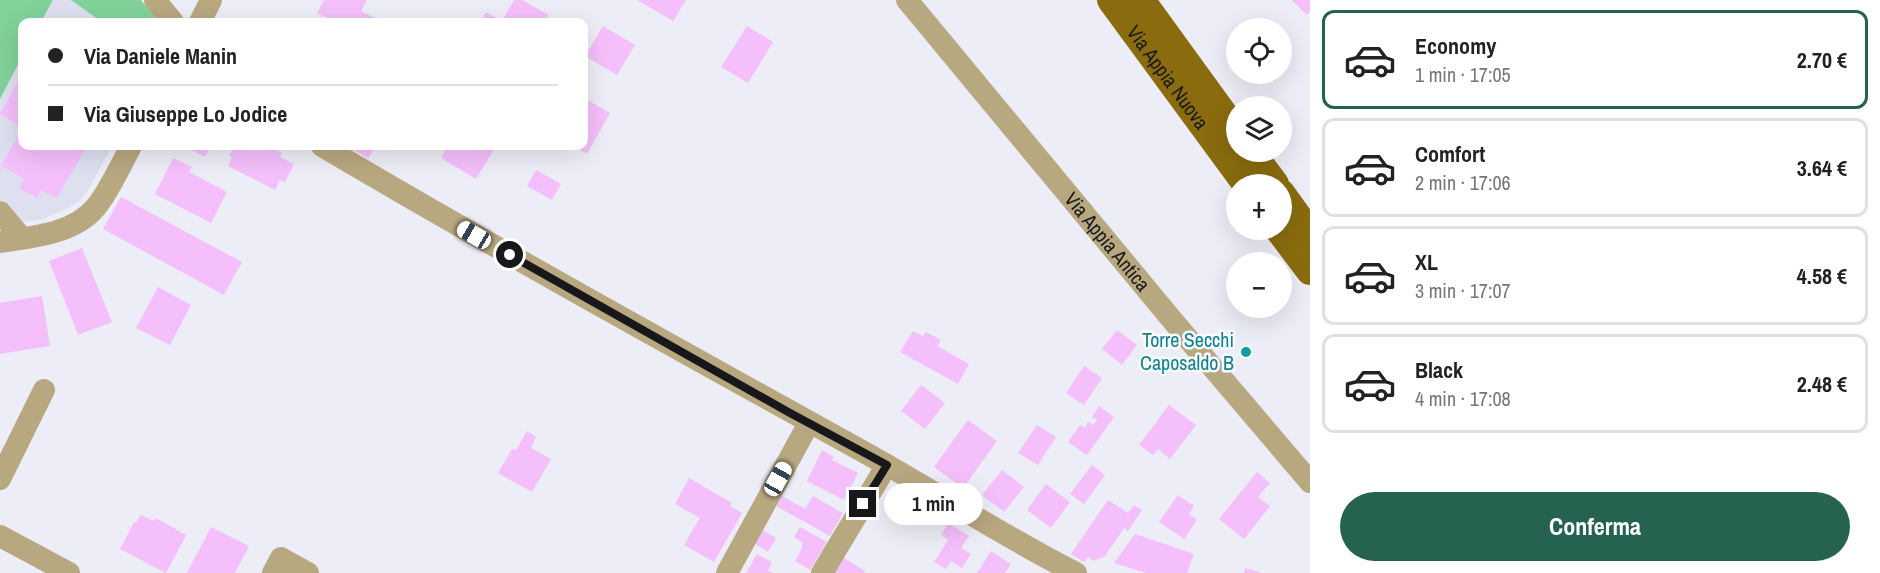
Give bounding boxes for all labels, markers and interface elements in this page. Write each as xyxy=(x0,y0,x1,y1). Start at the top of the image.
map controls xyxy=(1226,18,1292,318)
button: locate xyxy=(1226,18,1292,84)
street label: Via Appia Nuova xyxy=(1121,20,1215,135)
text: Economy xyxy=(1415,31,1496,61)
icon: car xyxy=(1343,33,1397,87)
text: Via Daniele Manin xyxy=(84,41,237,71)
text: 2.70 € xyxy=(1797,45,1847,75)
text: 1 min · 17:05 xyxy=(1415,61,1511,88)
button: layers xyxy=(1226,96,1292,162)
text: Via Giuseppe Lo Jodice xyxy=(84,99,287,129)
text: Comfort xyxy=(1415,139,1485,169)
icon: car xyxy=(1343,141,1397,195)
text: 3.64 € xyxy=(1797,153,1847,183)
text: 2 min · 17:06 xyxy=(1415,169,1511,196)
button: + xyxy=(1226,174,1292,240)
street label: Via Appia Antica xyxy=(1059,186,1157,297)
car xyxy=(454,218,494,252)
route start xyxy=(496,241,523,268)
text: XL xyxy=(1415,247,1438,277)
icon: car xyxy=(1343,249,1397,303)
button: − xyxy=(1226,252,1292,318)
text: 4.58 € xyxy=(1797,261,1847,291)
text: 3 min · 17:07 xyxy=(1415,277,1511,304)
place label: Torre Secchi Caposaldo B xyxy=(1140,326,1234,376)
marker: Torre Secchi Caposaldo B xyxy=(1239,345,1253,359)
text: Black xyxy=(1415,355,1463,385)
icon: car xyxy=(1343,357,1397,411)
text: 2.48 € xyxy=(1797,369,1847,399)
text: 4 min · 17:08 xyxy=(1415,385,1511,412)
car xyxy=(761,459,795,499)
callout: 1 min xyxy=(884,483,983,525)
route end xyxy=(849,490,876,517)
text: 1 min xyxy=(912,490,955,517)
button: Conferma xyxy=(1340,492,1850,561)

